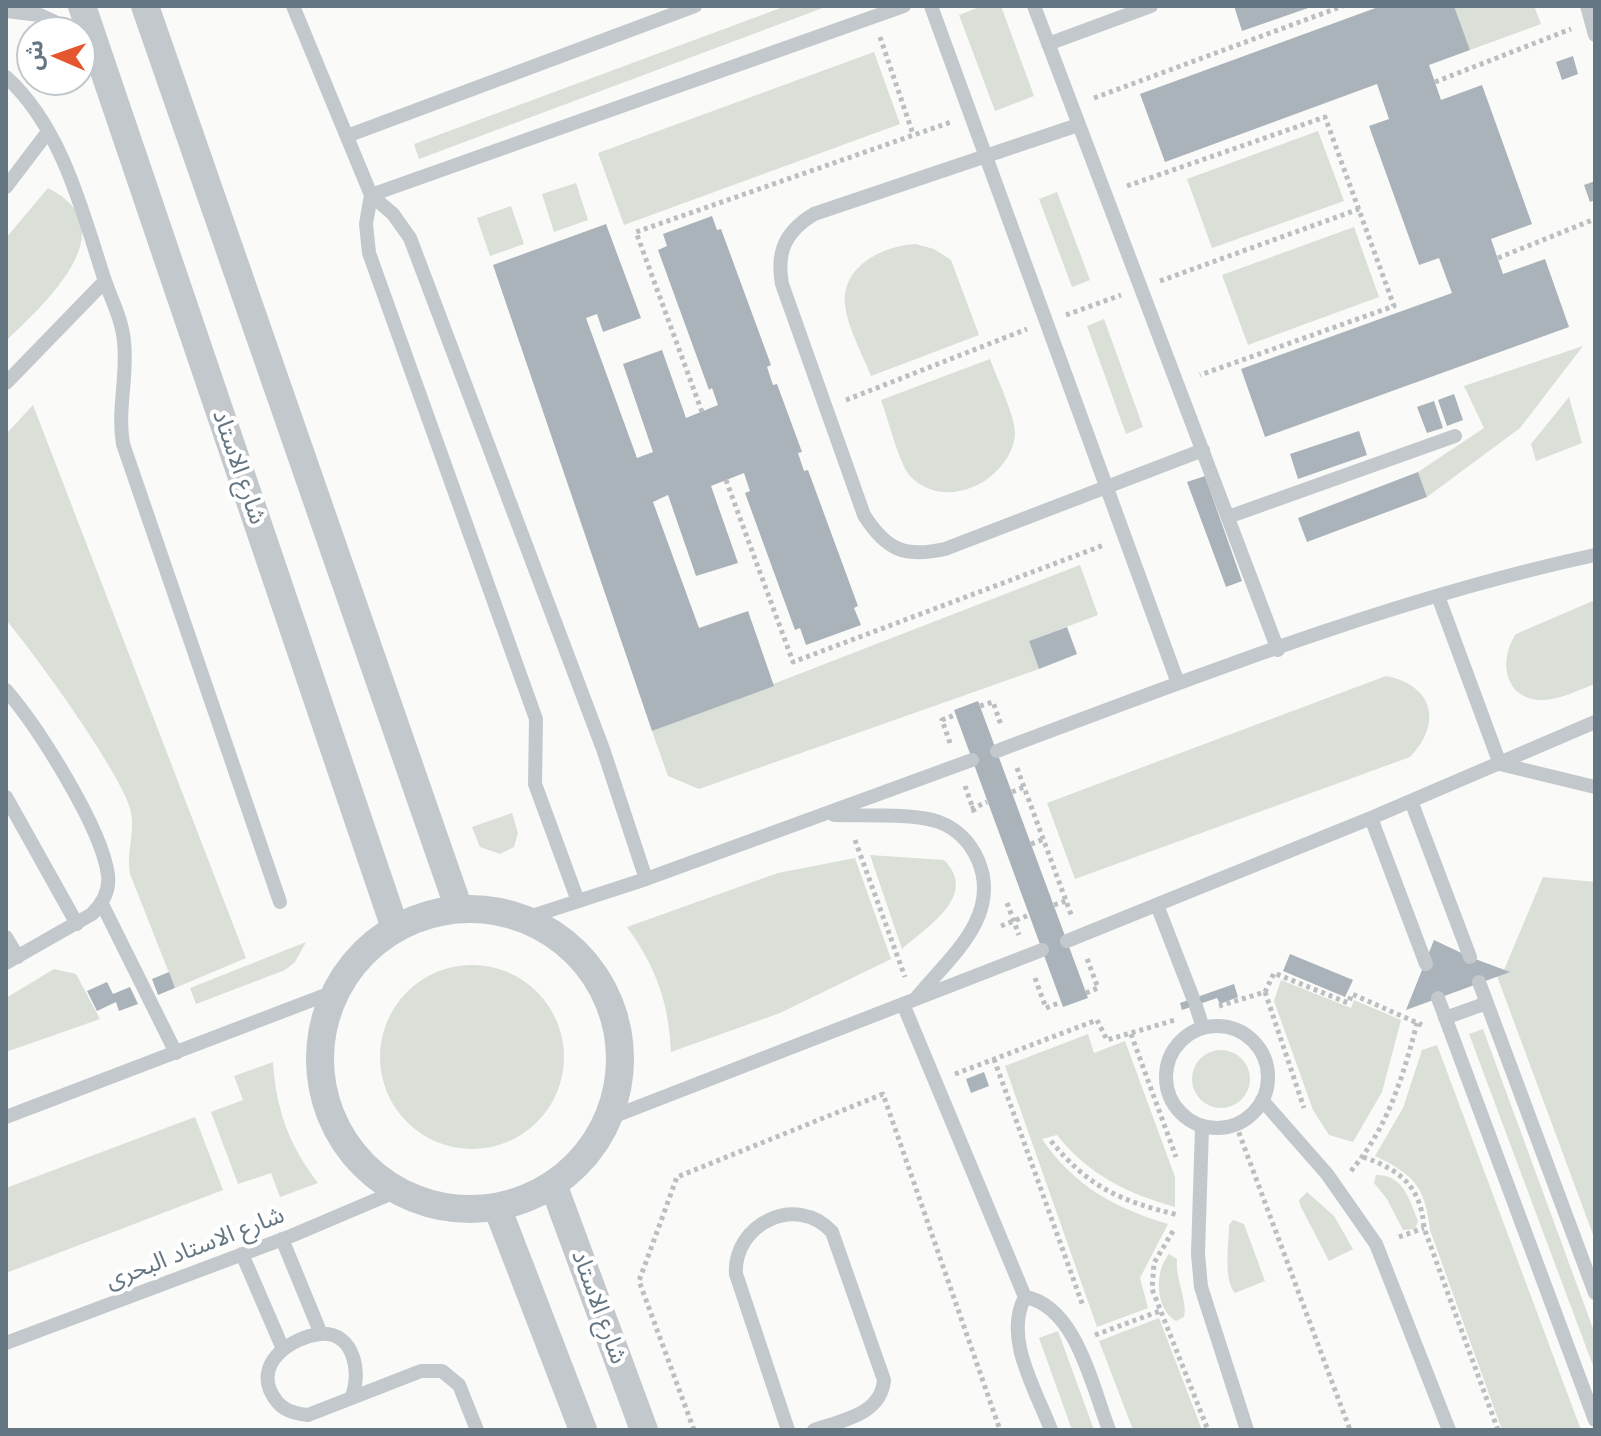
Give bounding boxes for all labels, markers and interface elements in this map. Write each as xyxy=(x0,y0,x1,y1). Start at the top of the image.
north arrow xyxy=(16,16,96,96)
text: ش xyxy=(19,40,49,71)
street label: شارع الاستاد xyxy=(206,406,272,528)
street label: شارع الاستاد البحرى xyxy=(102,1201,288,1295)
street label: شارع الاستاد xyxy=(565,1246,633,1368)

